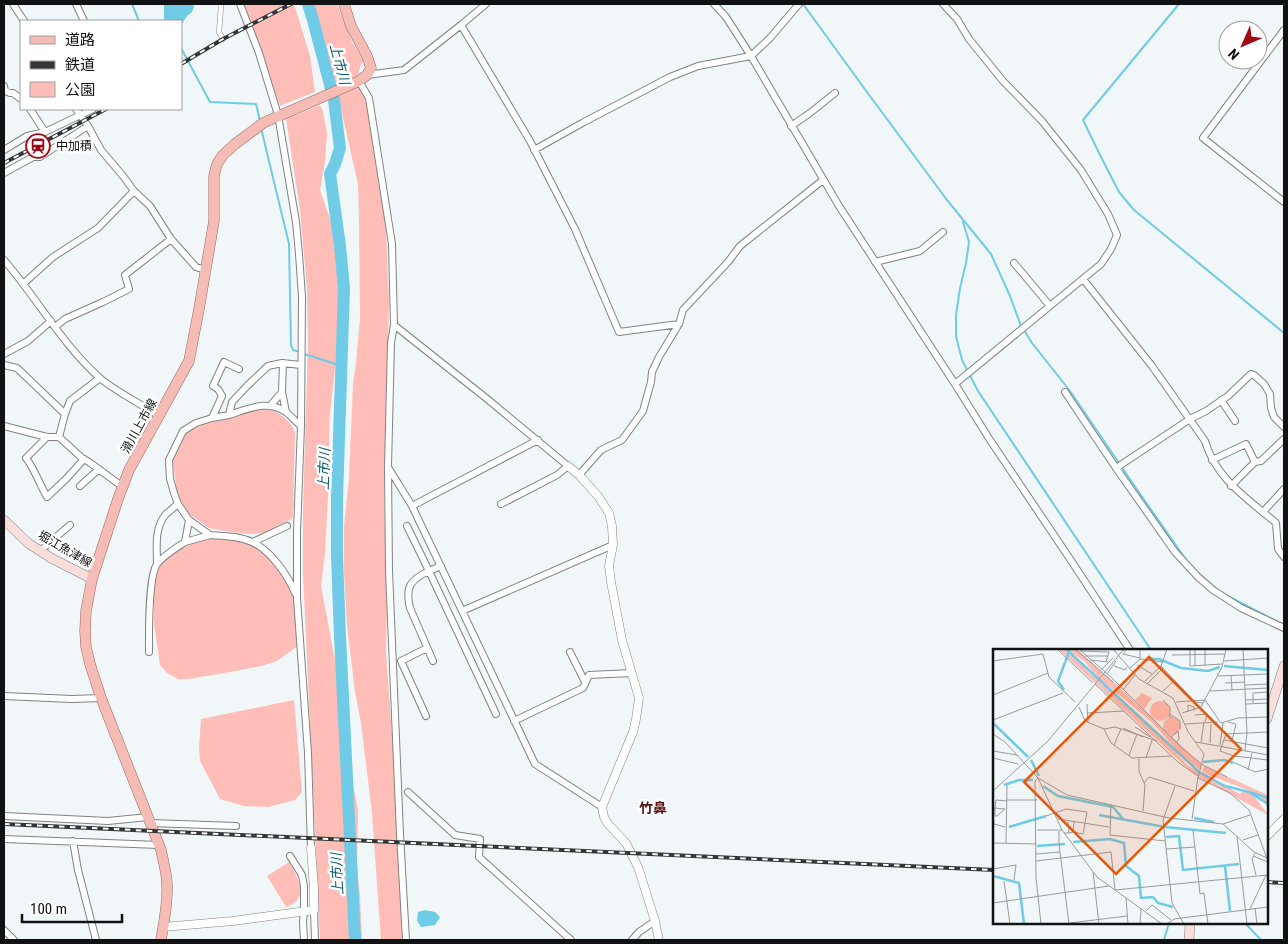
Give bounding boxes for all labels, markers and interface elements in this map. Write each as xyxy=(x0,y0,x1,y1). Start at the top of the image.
legend xyxy=(20,20,182,110)
north arrow xyxy=(1218,20,1268,70)
text: 道路 xyxy=(65,31,95,49)
water label: 上市川 xyxy=(327,42,354,88)
text: N xyxy=(1225,46,1242,63)
text: 鉄道 xyxy=(65,56,95,74)
text: 公園 xyxy=(65,81,95,99)
station icon: 中加積 xyxy=(25,133,51,159)
place label: 中加積 xyxy=(56,139,92,153)
street label: 滑川上市線 xyxy=(118,396,160,456)
water label: 上市川 xyxy=(315,446,333,490)
street label: 堀江魚津線 xyxy=(36,528,94,570)
inset map xyxy=(993,649,1268,924)
district label: 竹鼻 xyxy=(639,800,667,816)
water label: 上市川 xyxy=(328,851,346,895)
scale bar xyxy=(22,892,122,924)
text: 100 m xyxy=(30,900,67,918)

